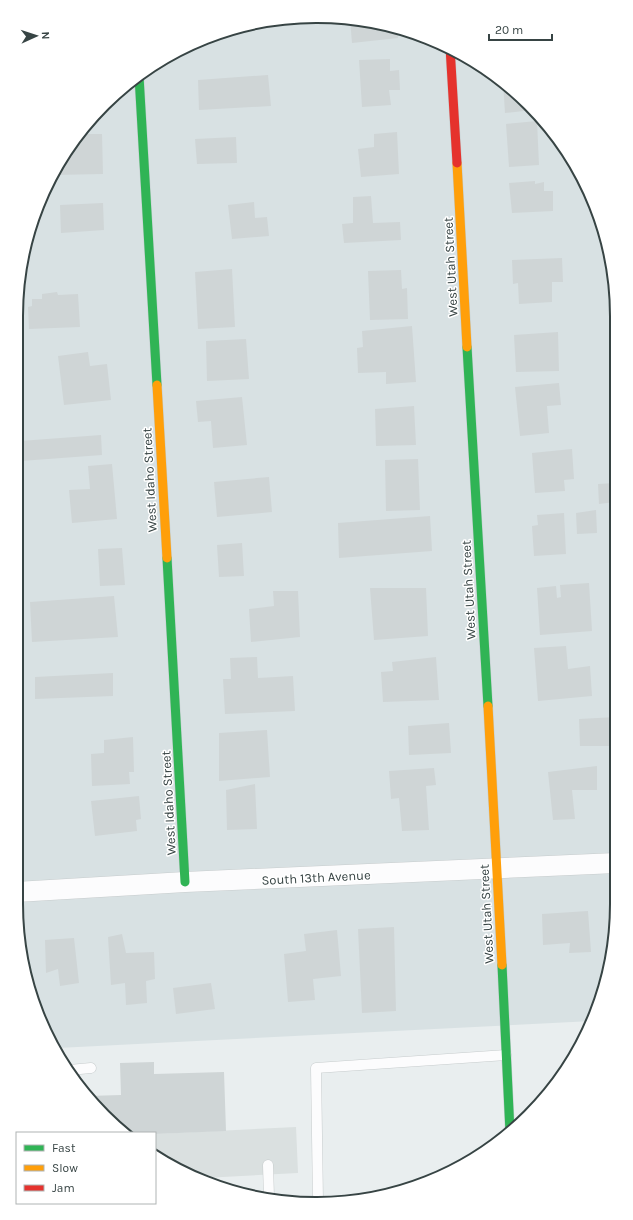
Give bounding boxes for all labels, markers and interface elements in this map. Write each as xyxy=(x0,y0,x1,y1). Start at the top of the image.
north arrow xyxy=(16,16,56,56)
scale bar xyxy=(489,16,552,42)
text: 20 m xyxy=(495,23,523,37)
text: N xyxy=(39,31,52,40)
street label: West Utah Street xyxy=(440,217,461,317)
street label: West Idaho Street xyxy=(139,427,160,533)
street label: West Utah Street xyxy=(458,540,479,640)
street label: West Idaho Street xyxy=(158,750,179,856)
street label: West Utah Street xyxy=(476,864,497,964)
street label: South 13th Avenue xyxy=(261,867,371,888)
legend xyxy=(16,1132,156,1204)
text: Fast xyxy=(52,1141,76,1155)
text: Slow xyxy=(52,1161,78,1175)
text: Jam xyxy=(52,1181,75,1195)

